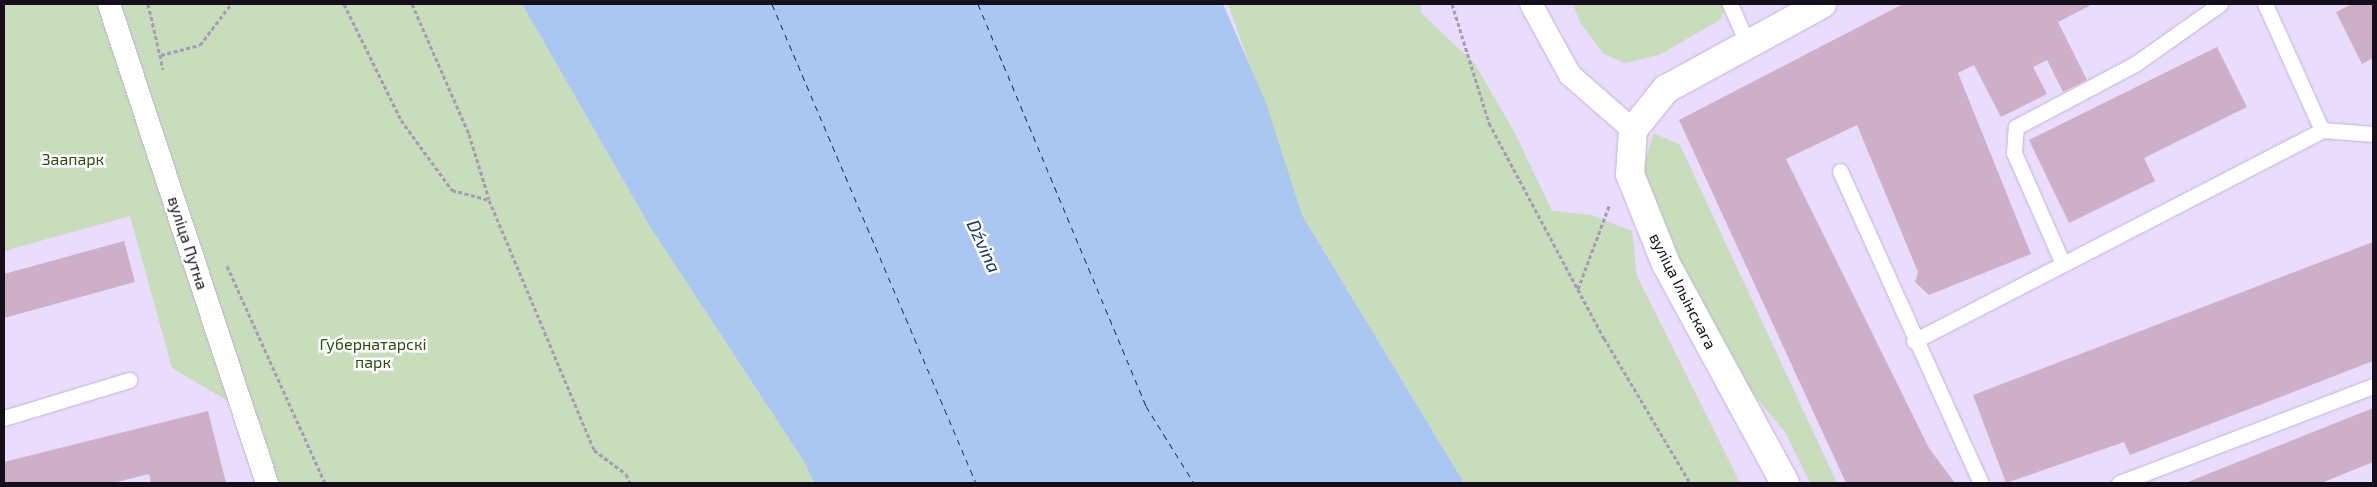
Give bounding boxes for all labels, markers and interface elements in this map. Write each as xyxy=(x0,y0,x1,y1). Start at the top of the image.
park label: Заапарк xyxy=(42,149,104,169)
street label: вуліца Путна xyxy=(164,194,212,292)
water label: Dźvina xyxy=(962,216,1006,276)
street label: вуліца Ільінскага xyxy=(1645,230,1721,352)
park label: Губернатарскі парк xyxy=(319,334,427,372)

